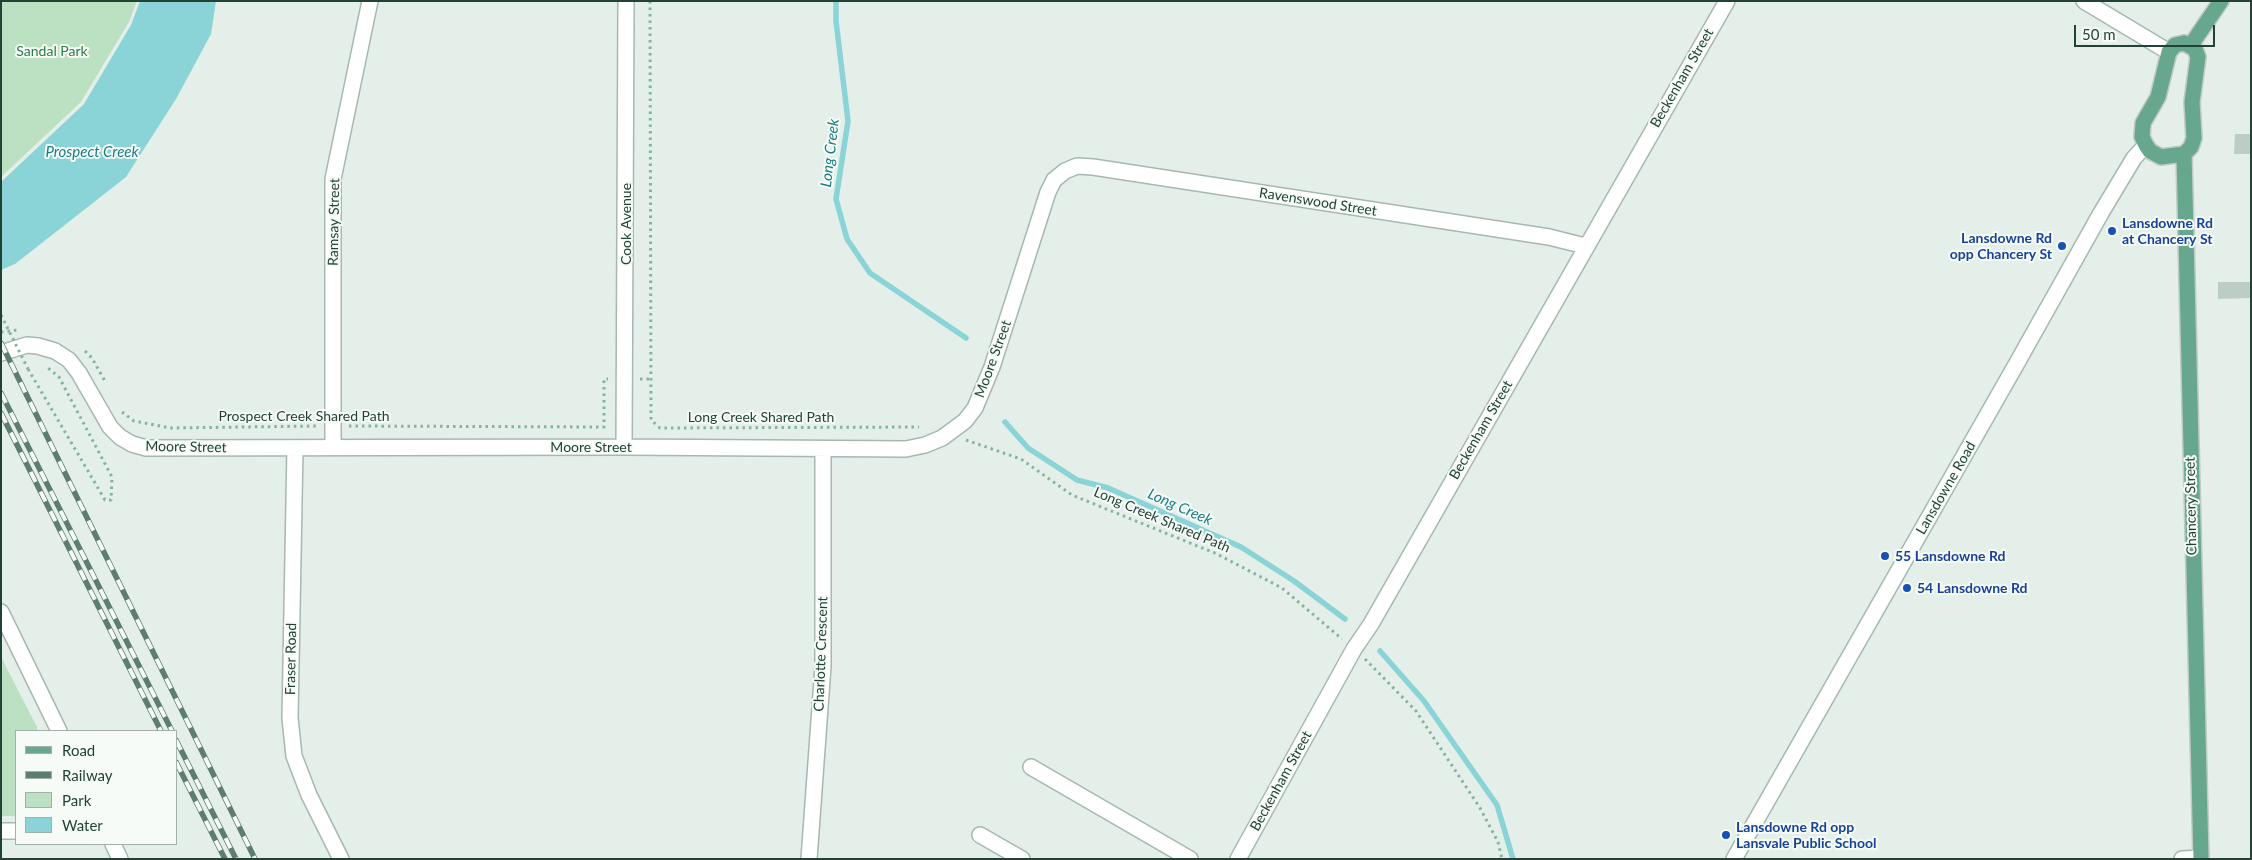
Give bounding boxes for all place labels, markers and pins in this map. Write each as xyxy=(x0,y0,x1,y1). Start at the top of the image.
place label: Lansdowne Rd at Chancery St xyxy=(2122,215,2213,248)
marker: Lansdowne Rd at Chancery St xyxy=(2106,225,2118,237)
place label: Lansdowne Rd opp Chancery St xyxy=(1950,230,2052,262)
marker: Lansdowne Rd opp Chancery St xyxy=(2056,240,2068,252)
place label: 55 Lansdowne Rd xyxy=(1895,548,2006,564)
marker: 55 Lansdowne Rd xyxy=(1879,550,1891,562)
place label: 54 Lansdowne Rd xyxy=(1917,580,2028,596)
marker: 54 Lansdowne Rd xyxy=(1901,582,1913,594)
place label: Lansdowne Rd opp Lansvale Public School xyxy=(1736,819,1877,852)
marker: Lansdowne Rd opp Lansvale Public School xyxy=(1720,829,1732,841)

